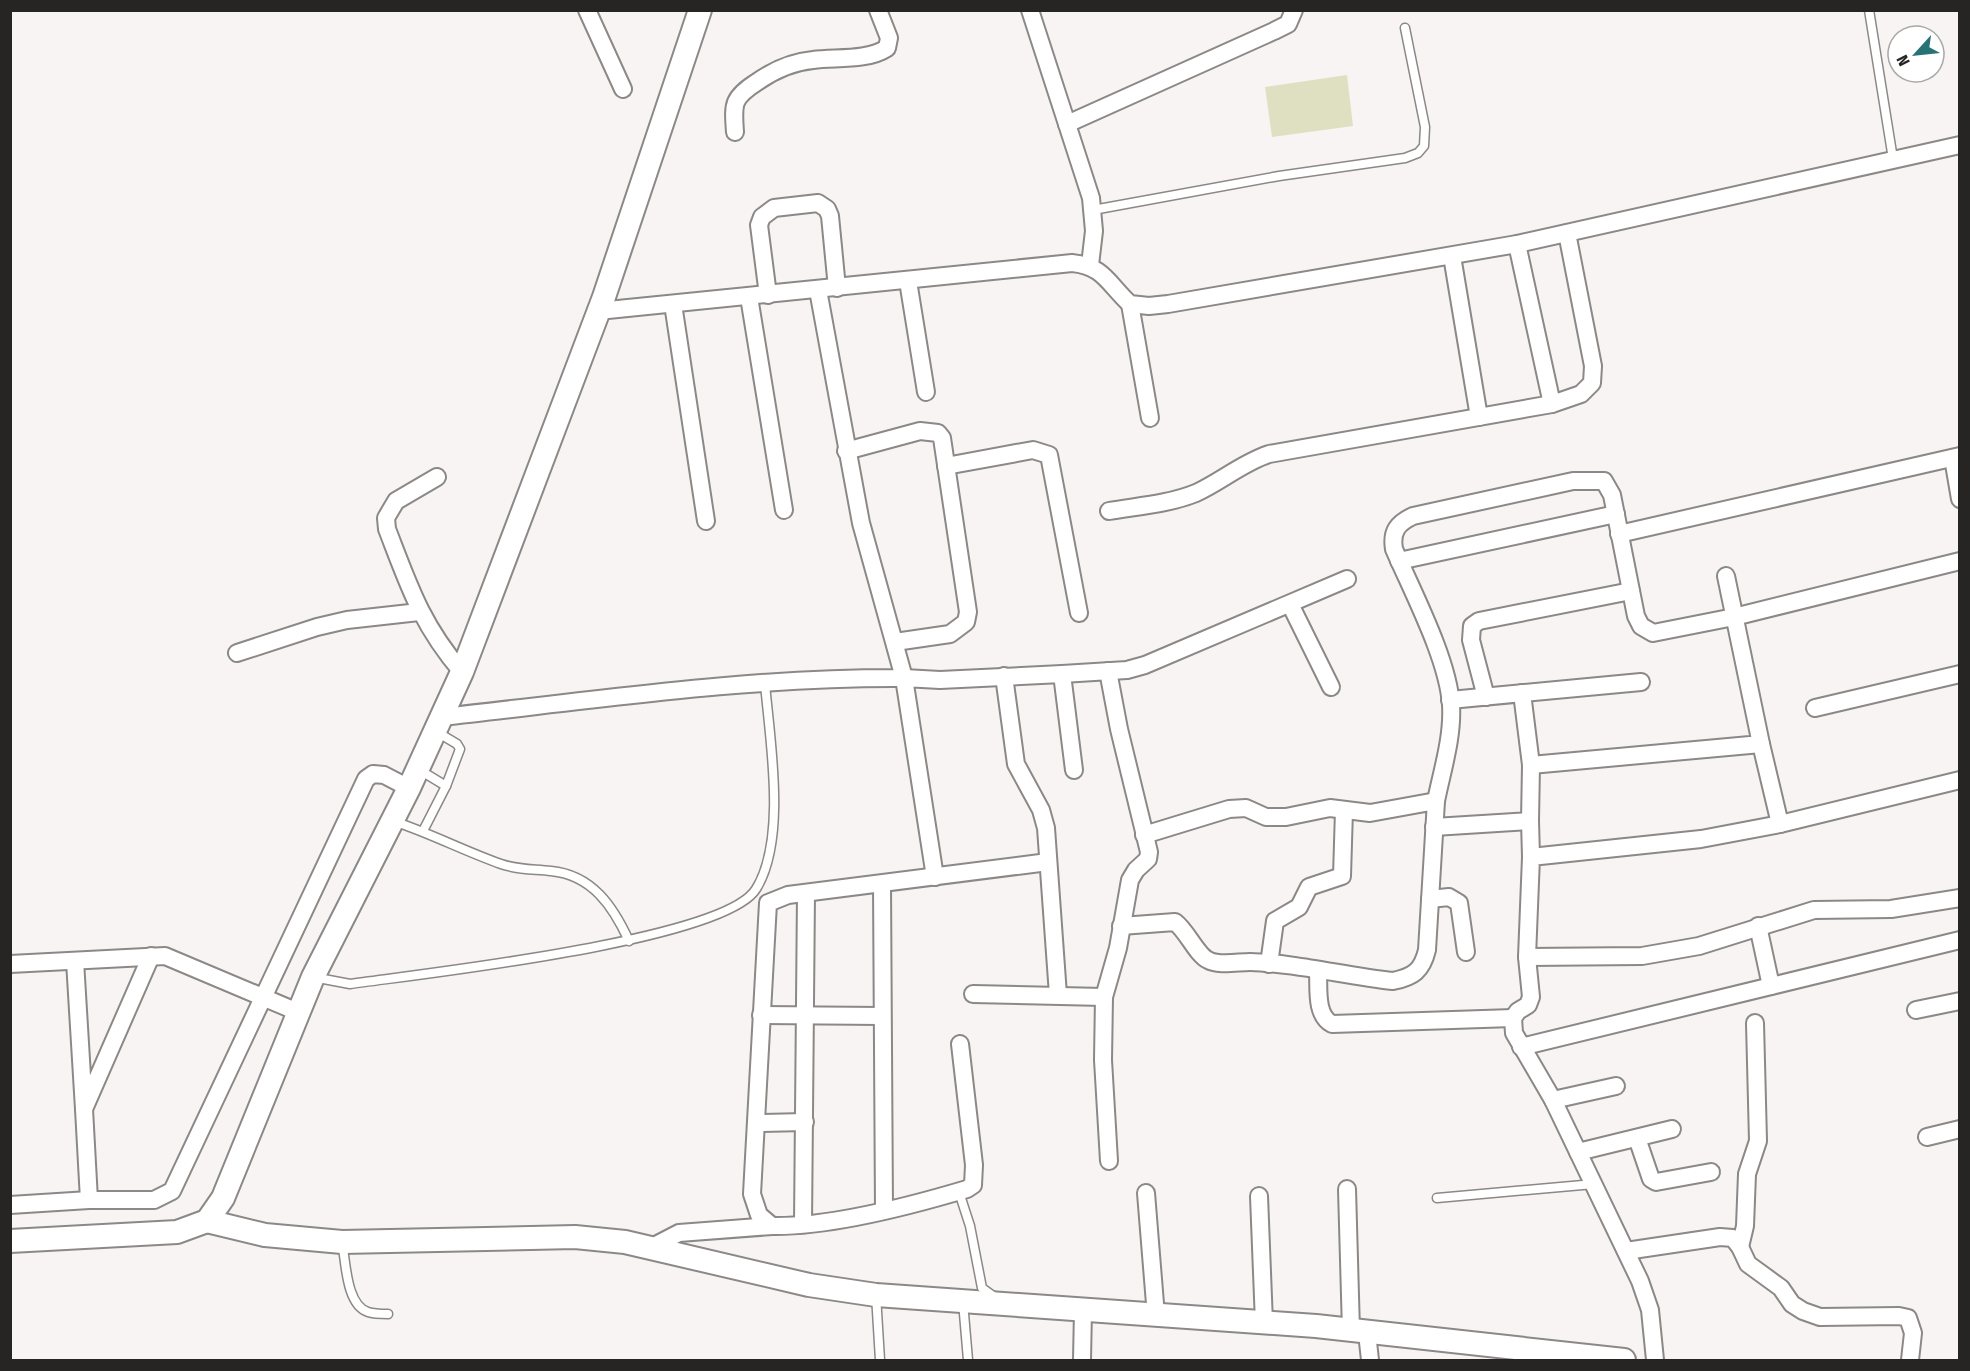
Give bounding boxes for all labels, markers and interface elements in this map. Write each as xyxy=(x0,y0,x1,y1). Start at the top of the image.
north arrow xyxy=(1886,24,1946,84)
text: N xyxy=(1892,52,1914,69)

